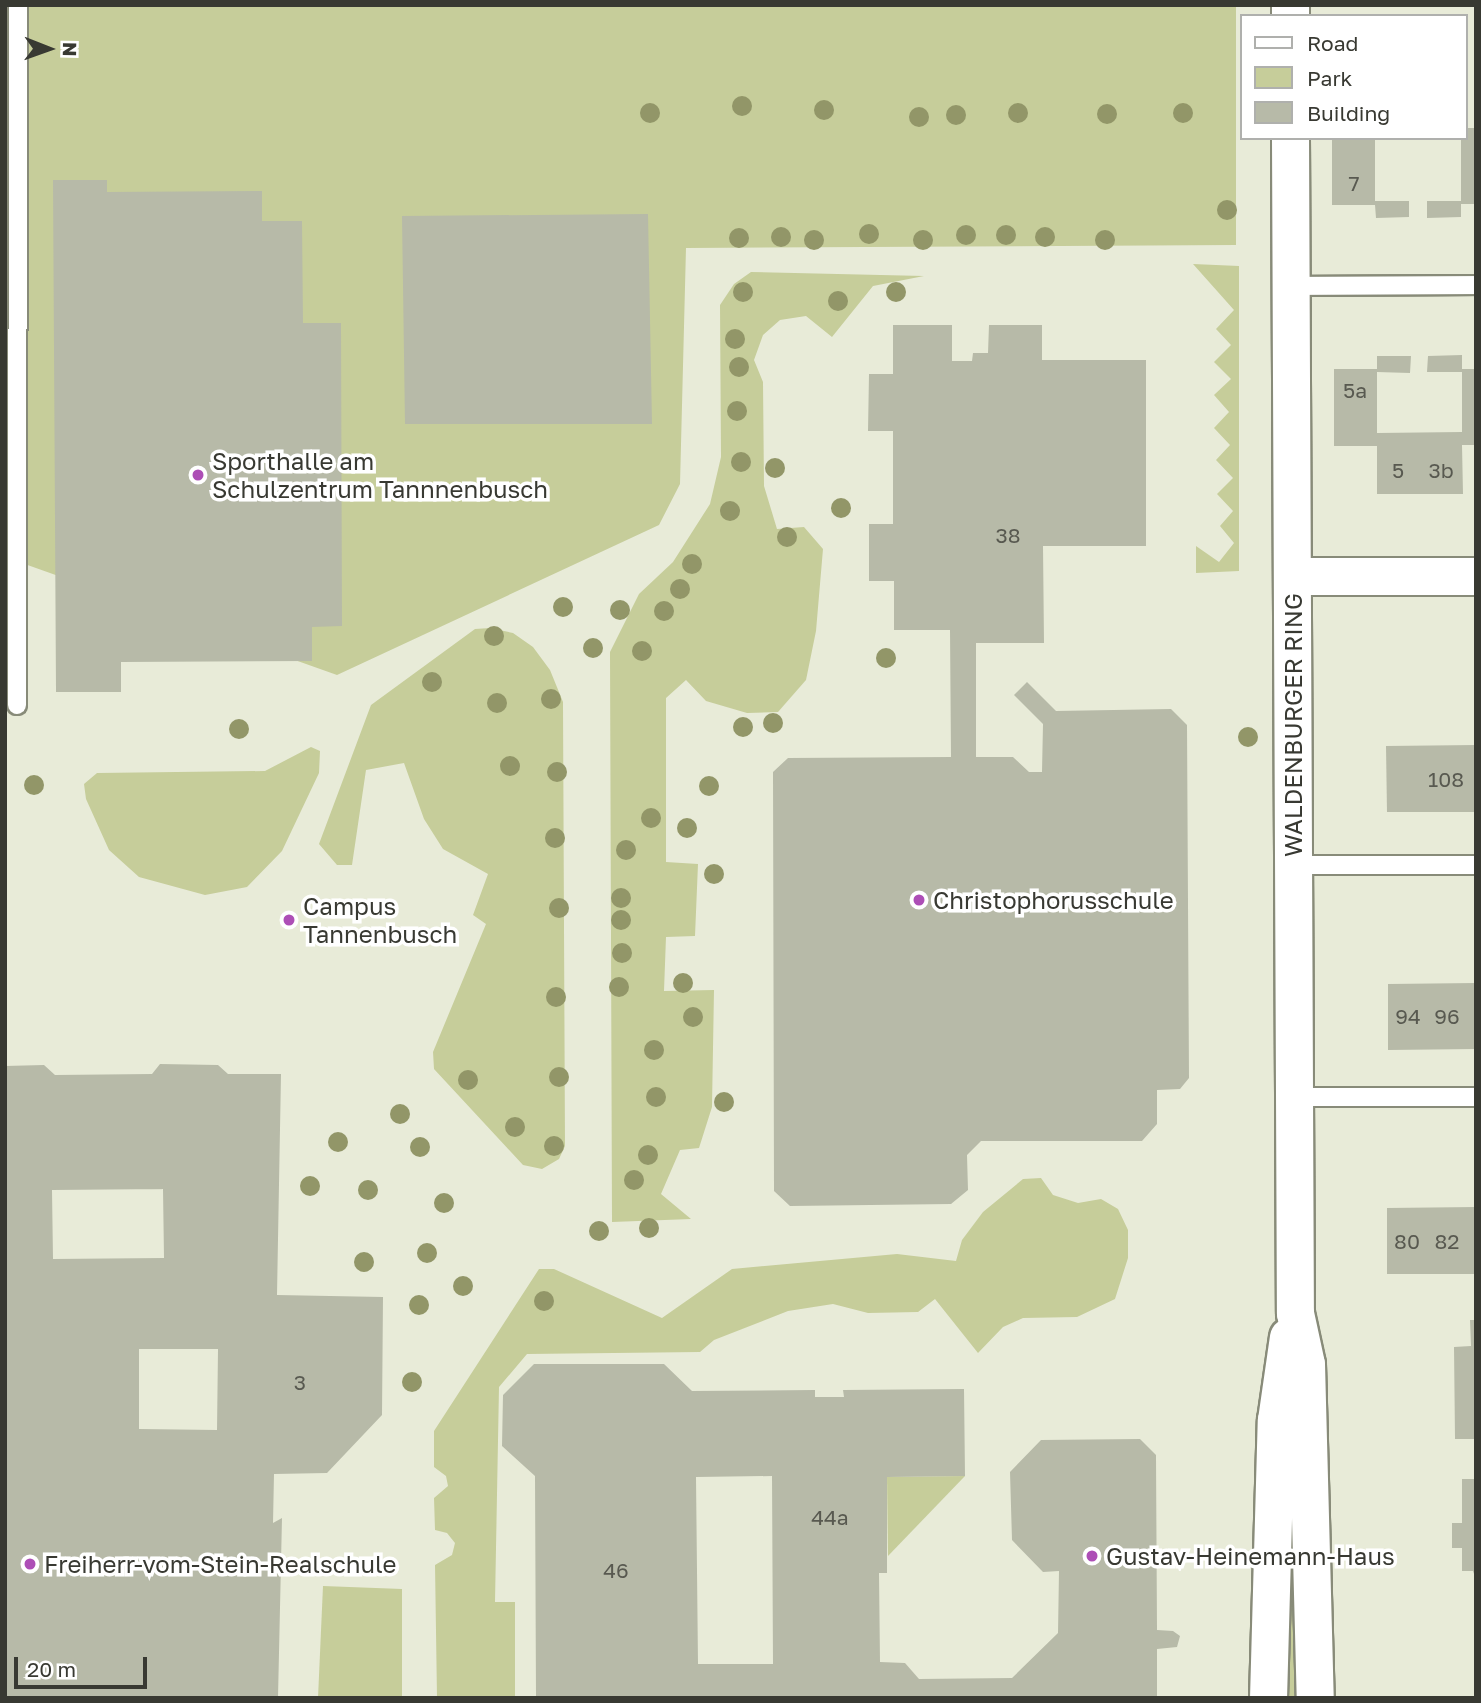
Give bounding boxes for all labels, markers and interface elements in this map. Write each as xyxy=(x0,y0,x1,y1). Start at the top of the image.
north arrow xyxy=(14,14,84,84)
legend xyxy=(1240,14,1467,140)
text: Road xyxy=(1307,30,1358,56)
text: N xyxy=(59,42,82,57)
text: Park xyxy=(1307,65,1352,91)
text: Building xyxy=(1307,100,1390,126)
house number: 7 xyxy=(1348,170,1360,196)
house number: 5a xyxy=(1343,377,1367,403)
place label: Sporthalle am Schulzentrum Tannnenbusch xyxy=(212,447,548,503)
house number: 5 xyxy=(1392,457,1404,483)
house number: 3b xyxy=(1428,457,1454,483)
marker: Sporthalle am Schulzentrum Tannnenbusch xyxy=(190,467,206,483)
house number: 38 xyxy=(995,522,1021,548)
street label: WALDENBURGER RING xyxy=(1279,593,1307,857)
house number: 108 xyxy=(1428,766,1464,792)
place label: Christophorusschule xyxy=(933,886,1174,914)
place label: Campus Tannenbusch xyxy=(303,892,457,948)
marker: Christophorusschule xyxy=(911,892,927,908)
marker: Campus Tannenbusch xyxy=(281,912,297,928)
house number: 94 xyxy=(1395,1003,1421,1029)
house number: 96 xyxy=(1434,1003,1460,1029)
house number: 80 xyxy=(1394,1228,1420,1254)
house number: 82 xyxy=(1435,1228,1459,1254)
house number: 3 xyxy=(294,1369,306,1395)
house number: 44a xyxy=(811,1504,849,1530)
place label: Gustav-Heinemann-Haus xyxy=(1106,1542,1395,1570)
marker: Gustav-Heinemann-Haus xyxy=(1084,1548,1100,1564)
place label: Freiherr-vom-Stein-Realschule xyxy=(44,1550,396,1578)
marker: Freiherr-vom-Stein-Realschule xyxy=(22,1556,38,1572)
house number: 46 xyxy=(603,1557,629,1583)
scale bar xyxy=(18,1644,150,1688)
text: 20 m xyxy=(27,1656,76,1682)

